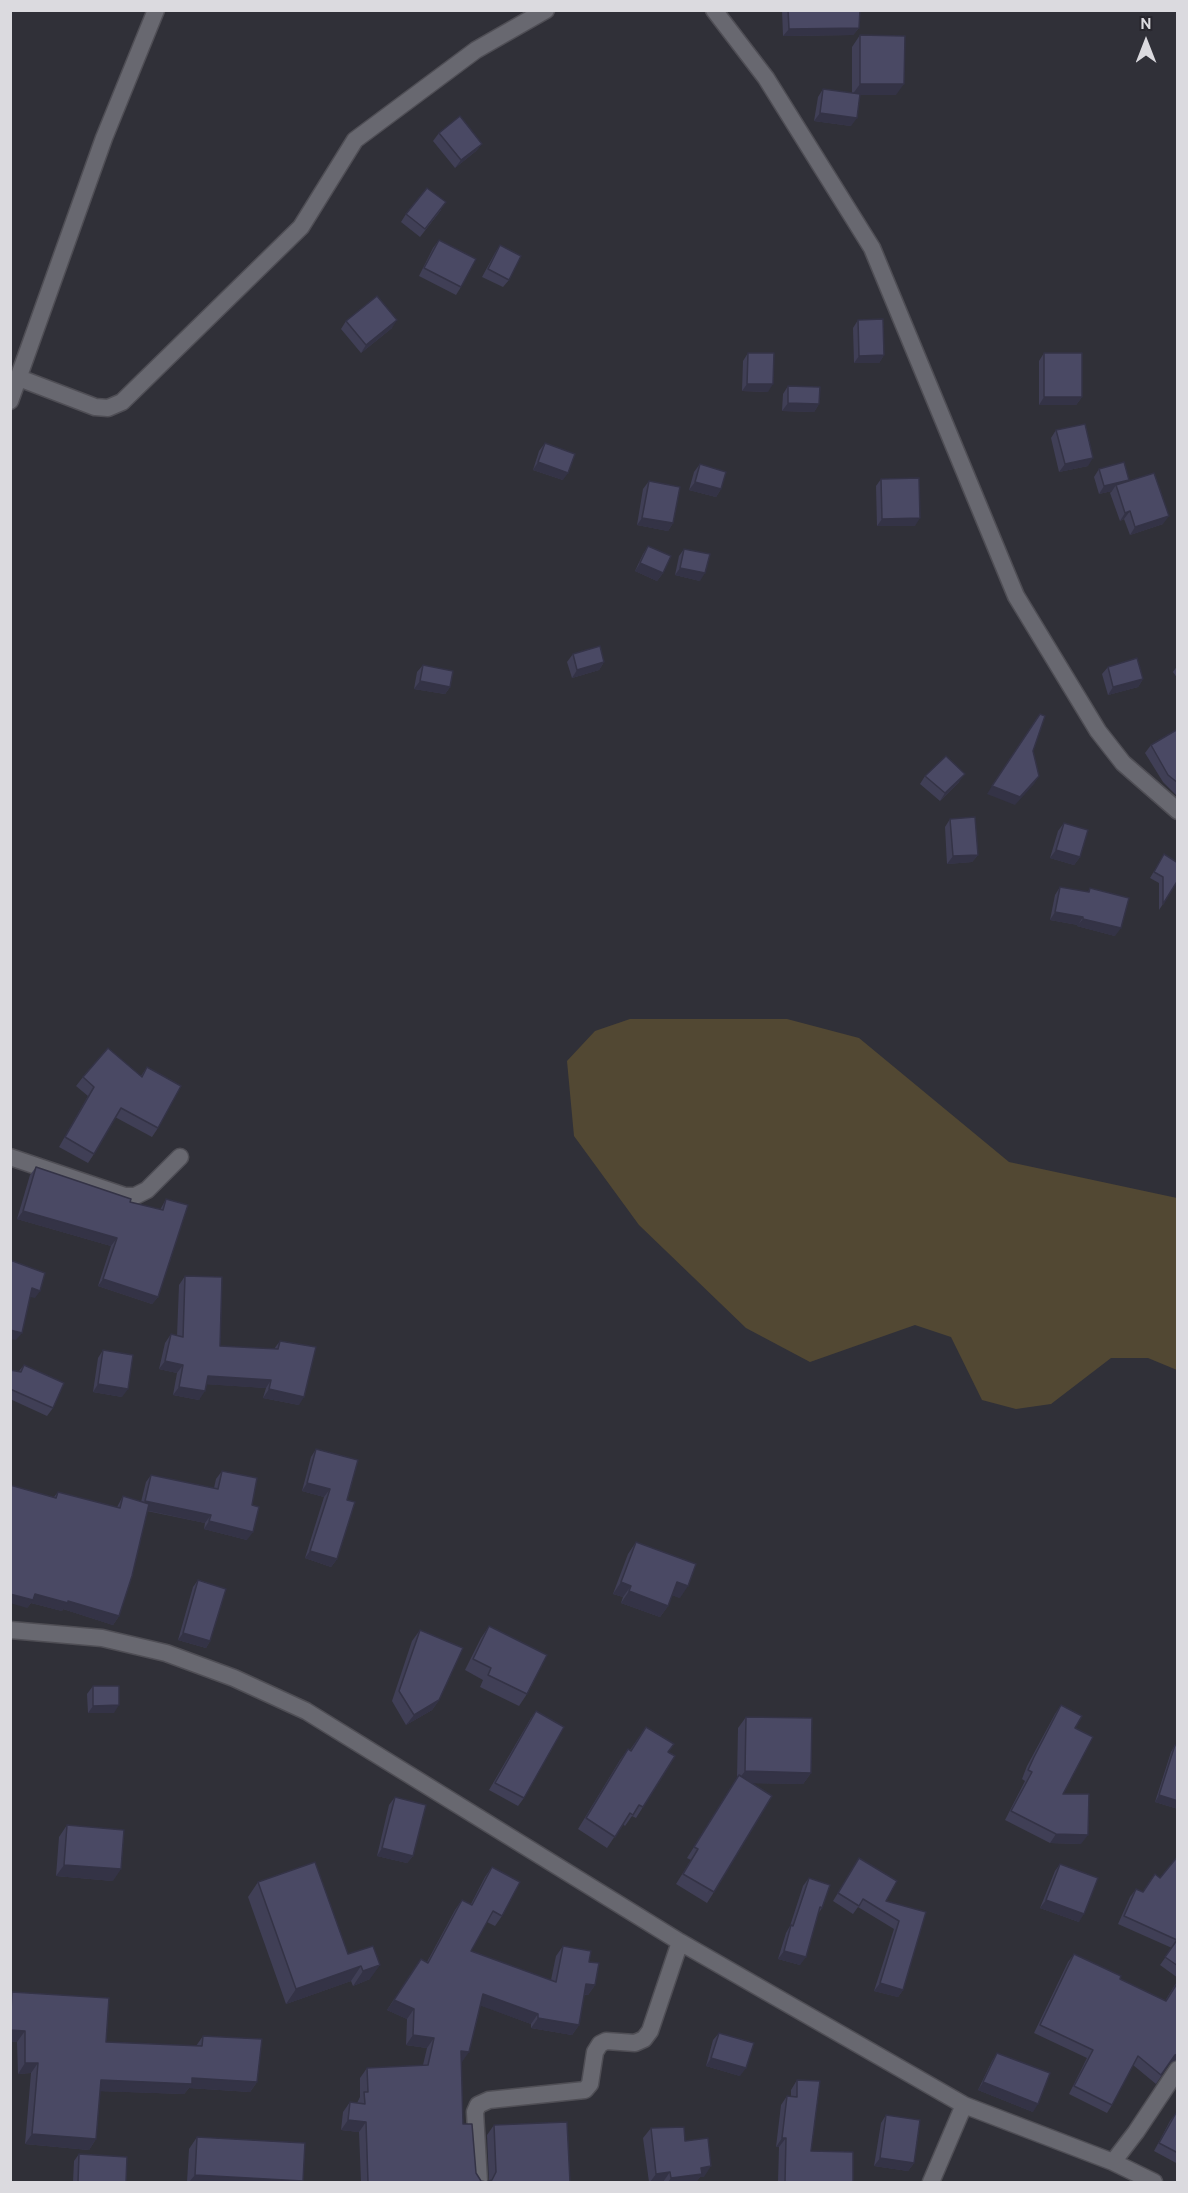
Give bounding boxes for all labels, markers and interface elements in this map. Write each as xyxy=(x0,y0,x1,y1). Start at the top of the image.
north arrow xyxy=(1116,12,1176,72)
text: N xyxy=(1140,14,1152,33)

